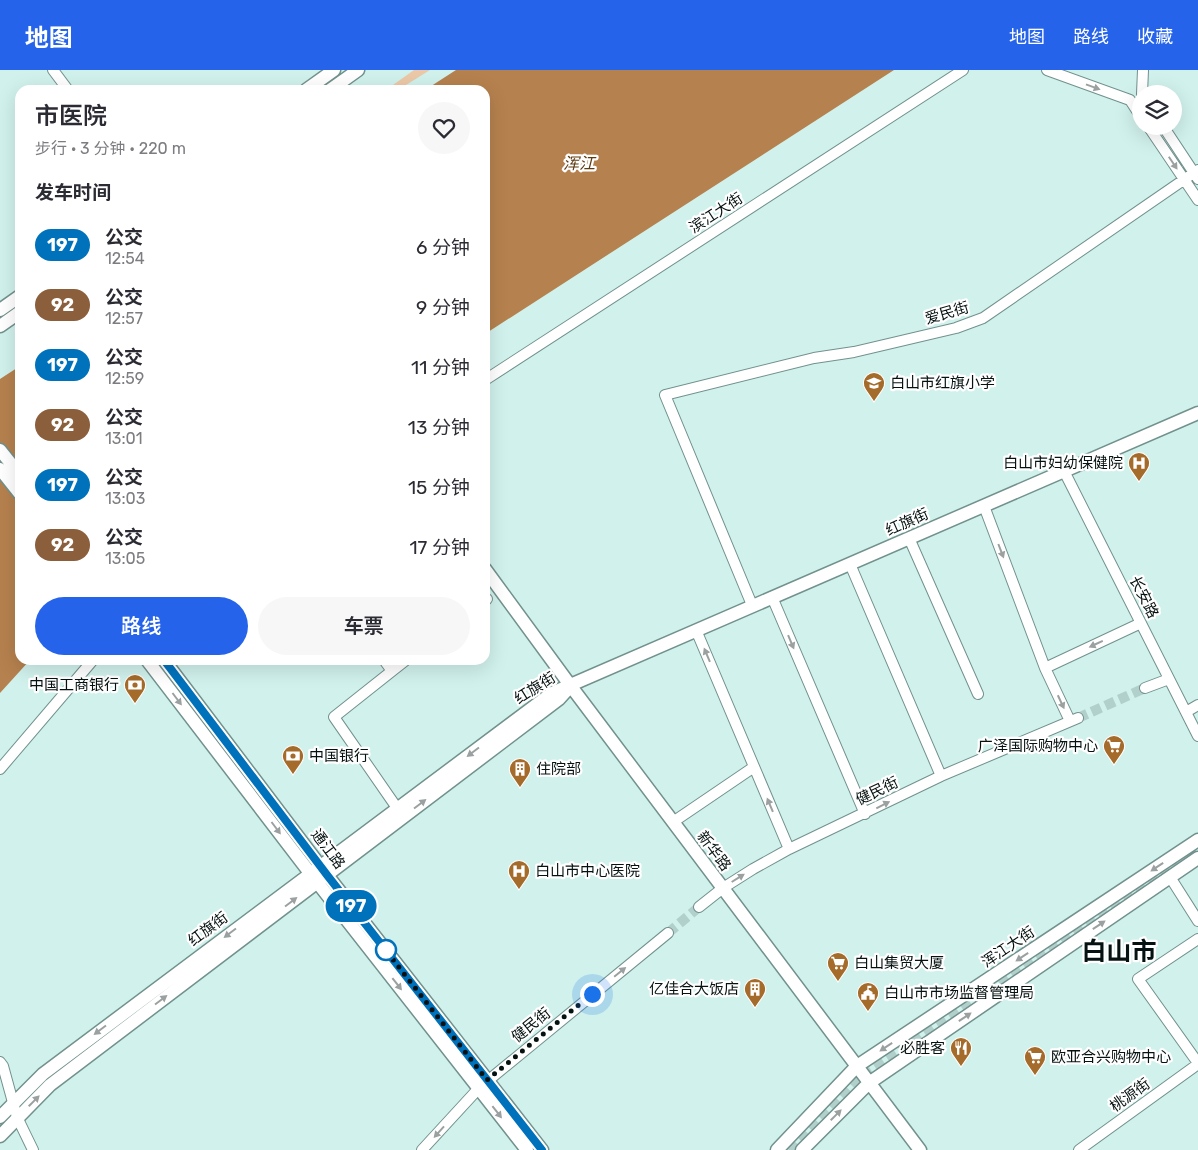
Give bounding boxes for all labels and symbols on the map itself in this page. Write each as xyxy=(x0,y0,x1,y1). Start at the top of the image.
one-way arrow xyxy=(1086,83,1101,91)
water label: 浑江 xyxy=(563,154,597,173)
one-way arrow xyxy=(1168,156,1178,170)
street label: 滨江大街 xyxy=(686,189,746,237)
street label: 爱民街 xyxy=(923,298,971,328)
school or university icon: 白山市红旗小学 xyxy=(862,371,886,402)
place label: 白山市红旗小学 xyxy=(890,374,995,392)
hospital icon: 白山市妇幼保健院 xyxy=(1127,451,1151,482)
place label: 白山市妇幼保健院 xyxy=(1003,454,1123,472)
street label: 红旗街 xyxy=(883,505,931,539)
one-way arrow xyxy=(997,544,1005,559)
street label: 长安路 xyxy=(1126,573,1162,621)
one-way arrow xyxy=(787,635,795,649)
one-way arrow xyxy=(1089,640,1104,648)
one-way arrow xyxy=(703,647,711,662)
street label: 红旗街 xyxy=(511,668,559,708)
bank icon: 中国工商银行 xyxy=(123,673,147,704)
place label: 中国工商银行 xyxy=(29,676,119,694)
one-way arrow xyxy=(172,692,182,706)
one-way arrow xyxy=(1057,695,1065,709)
supermarket icon: 广泽国际购物中心 xyxy=(1102,734,1126,765)
place label: 广泽国际购物中心 xyxy=(978,737,1098,755)
bank icon: 中国银行 xyxy=(281,744,305,775)
one-way arrow xyxy=(467,746,480,757)
place label: 中国银行 xyxy=(309,747,369,765)
building icon: 住院部 xyxy=(508,757,532,788)
place label: 住院部 xyxy=(536,760,581,778)
street label: 健民街 xyxy=(853,773,901,809)
one-way arrow xyxy=(766,797,774,812)
one-way arrow xyxy=(414,799,427,809)
one-way arrow xyxy=(876,801,890,809)
one-way arrow xyxy=(270,821,281,834)
street label: 通江路 xyxy=(307,826,349,872)
street label: 新华路 xyxy=(693,828,735,874)
hospital icon: 白山市中心医院 xyxy=(507,859,531,890)
place label: 白山市中心医院 xyxy=(535,862,640,880)
one-way arrow xyxy=(1151,863,1164,872)
one-way arrow xyxy=(732,874,745,883)
line badge: 197 xyxy=(322,890,380,922)
one-way arrow xyxy=(284,897,298,907)
street label: 红旗街 xyxy=(185,908,231,950)
one-way arrow xyxy=(1092,921,1106,930)
street label: 浑江大街 xyxy=(978,923,1038,971)
one-way arrow xyxy=(224,927,237,938)
district label: 白山市 xyxy=(1081,937,1157,966)
unlabelled marker xyxy=(375,939,397,961)
supermarket icon: 白山集贸大厦 xyxy=(826,951,850,982)
one-way arrow xyxy=(1015,952,1029,962)
place label: 白山集贸大厦 xyxy=(854,954,944,972)
one-way arrow xyxy=(613,967,626,978)
one-way arrow xyxy=(392,977,402,990)
building icon: 亿佳合大饭店 xyxy=(743,977,767,1008)
place label: 亿佳合大饭店 xyxy=(649,980,739,998)
public building icon: 白山市市场监督管理局 xyxy=(856,981,880,1012)
your location xyxy=(580,982,605,1007)
place label: 白山市市场监督管理局 xyxy=(884,984,1034,1002)
one-way arrow xyxy=(155,995,168,1006)
street label: 健民街 xyxy=(508,1004,554,1046)
one-way arrow xyxy=(958,1012,972,1022)
one-way arrow xyxy=(94,1025,107,1036)
restaurant icon: 必胜客 xyxy=(949,1036,973,1067)
place label: 必胜客 xyxy=(900,1039,945,1057)
one-way arrow xyxy=(880,1042,893,1052)
supermarket icon: 欧亚合兴购物中心 xyxy=(1023,1045,1047,1076)
place label: 欧亚合兴购物中心 xyxy=(1051,1048,1171,1066)
street label: 桃源街 xyxy=(1107,1074,1153,1116)
one-way arrow xyxy=(28,1095,40,1107)
one-way arrow xyxy=(492,1105,502,1119)
one-way arrow xyxy=(830,1110,842,1122)
one-way arrow xyxy=(433,1125,444,1138)

